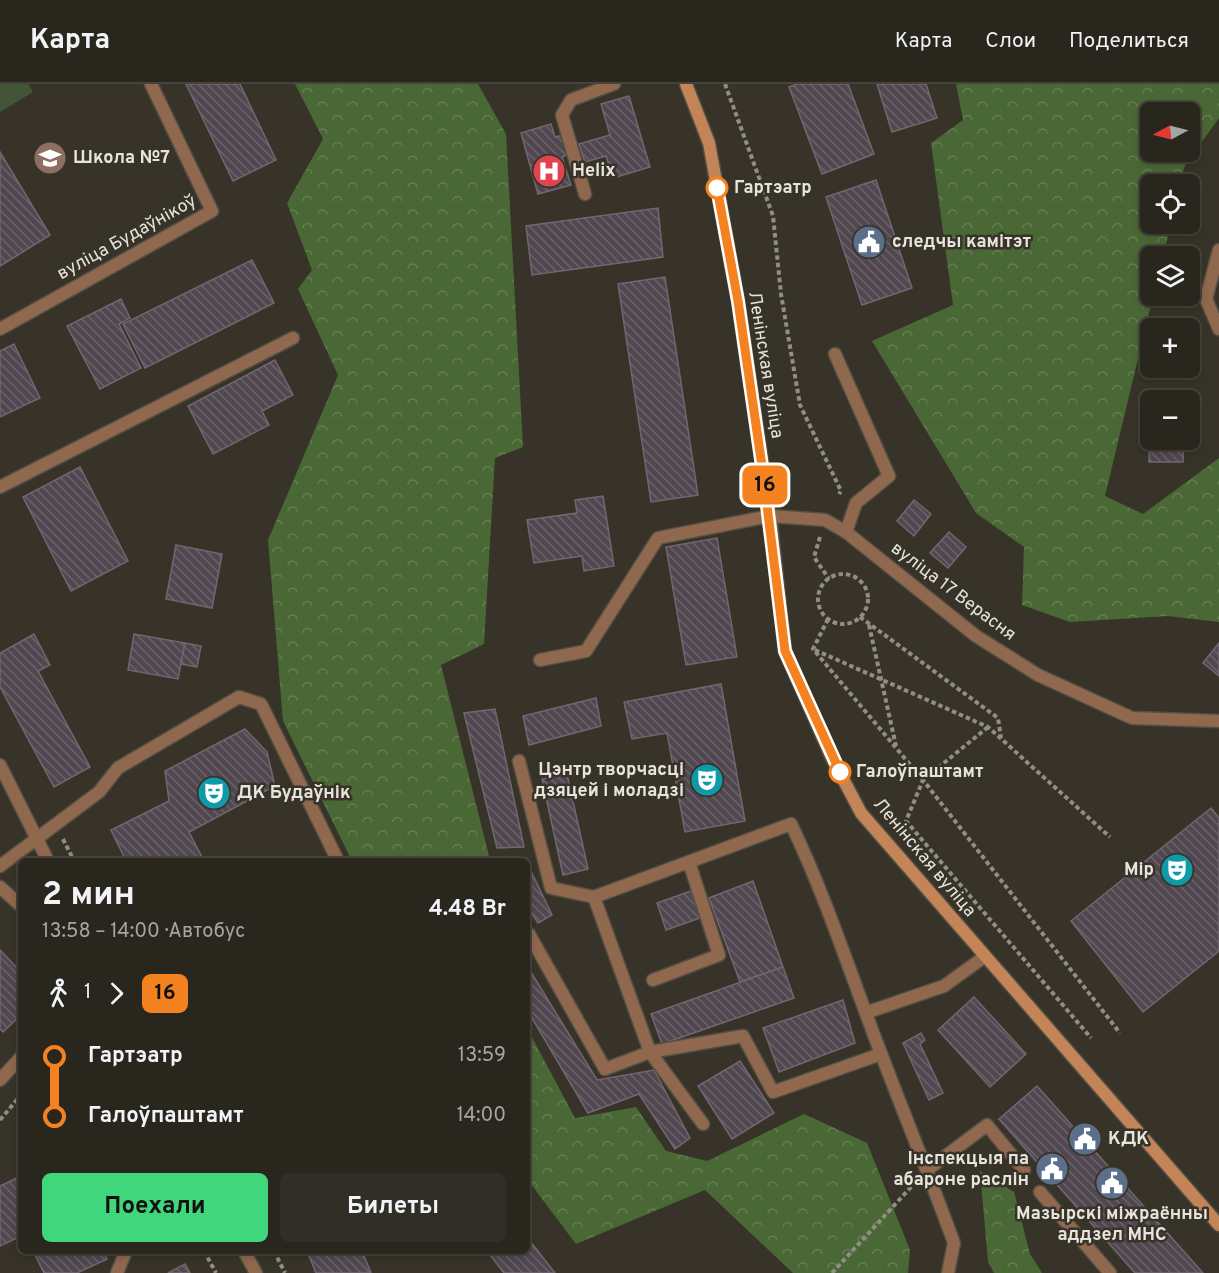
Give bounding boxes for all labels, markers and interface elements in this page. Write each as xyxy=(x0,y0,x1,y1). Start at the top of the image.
text: Карта xyxy=(30,23,110,59)
text: Карта xyxy=(895,28,952,55)
text: Слои xyxy=(985,28,1036,55)
text: Поделиться xyxy=(1069,28,1189,55)
north arrow xyxy=(1140,102,1200,162)
map controls xyxy=(1140,102,1200,450)
school or university icon: Школа №7 xyxy=(32,140,68,176)
place label: Школа №7 xyxy=(73,147,170,170)
hospital icon: Helix xyxy=(531,153,567,189)
place label: Helix xyxy=(572,160,616,183)
button: locate xyxy=(1140,174,1200,234)
marker: Гартэатр xyxy=(706,177,728,199)
place label: Гартэатр xyxy=(734,177,812,200)
street label: вуліца Будаўнікоў xyxy=(53,190,201,286)
public building icon: следчы камітэт xyxy=(851,224,887,260)
place label: следчы камітэт xyxy=(892,231,1031,254)
button: layers xyxy=(1140,246,1200,306)
street label: Ленінская вуліца xyxy=(742,290,788,440)
button: + xyxy=(1140,318,1200,378)
button: − xyxy=(1140,390,1200,450)
line badge: 16 xyxy=(738,466,792,504)
text: 16 xyxy=(754,472,776,499)
street label: вуліца 17 Верасня xyxy=(886,537,1020,647)
place label: Цэнтр творчасці дзяцей і моладзі xyxy=(534,759,684,803)
marker: Галоўпаштамт xyxy=(829,761,851,783)
place label: Галоўпаштамт xyxy=(856,761,984,784)
theatre icon: Цэнтр творчасці дзяцей і моладзі xyxy=(689,762,725,798)
theatre icon: ДК Будаўнік xyxy=(196,775,232,811)
place label: ДК Будаўнік xyxy=(237,782,351,805)
street label: Ленінская вуліца xyxy=(867,794,981,922)
theatre icon: Мір xyxy=(1159,852,1195,888)
place label: Мір xyxy=(1124,859,1154,882)
text: 2 мин xyxy=(42,875,135,917)
text: 4.48 Br xyxy=(429,896,506,923)
text: 13:58 – 14:00 · Автобус xyxy=(42,919,245,945)
icon: walk xyxy=(42,977,75,1010)
icon: forward xyxy=(100,977,133,1010)
text: 1 xyxy=(84,980,91,1006)
text: 16 xyxy=(154,980,176,1007)
text: Гартэатр xyxy=(88,1043,183,1070)
text: 13:59 xyxy=(458,1043,506,1069)
text: Галоўпаштамт xyxy=(88,1103,244,1130)
text: 14:00 xyxy=(457,1103,506,1129)
public building icon: КДК xyxy=(1067,1121,1103,1157)
place label: КДК xyxy=(1108,1128,1149,1151)
place label: Інспекцыя па абароне раслін xyxy=(893,1148,1029,1192)
public building icon: Інспекцыя па абароне раслін xyxy=(1034,1151,1070,1187)
public building icon: Мазырскі міжраённы аддзел МНС xyxy=(1094,1165,1130,1201)
button: Поехали xyxy=(42,1173,268,1242)
button: Билеты xyxy=(280,1173,506,1242)
place label: Мазырскі міжраённы аддзел МНС xyxy=(1016,1203,1208,1247)

